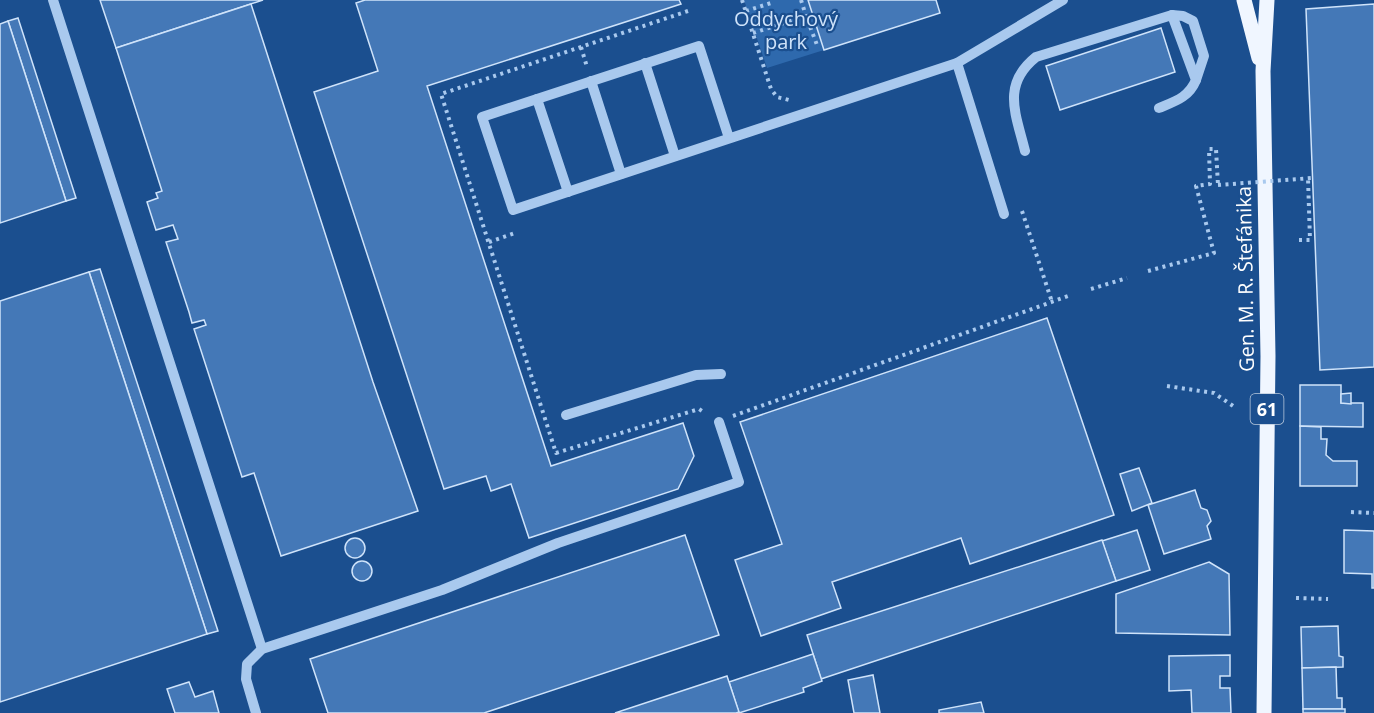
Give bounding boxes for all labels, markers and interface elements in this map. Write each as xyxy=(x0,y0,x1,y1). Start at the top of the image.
park label: Oddychový park xyxy=(734,5,839,55)
street label: Gen. M. R. Štefánika xyxy=(1230,186,1260,372)
road number: 61 xyxy=(1250,394,1284,424)

